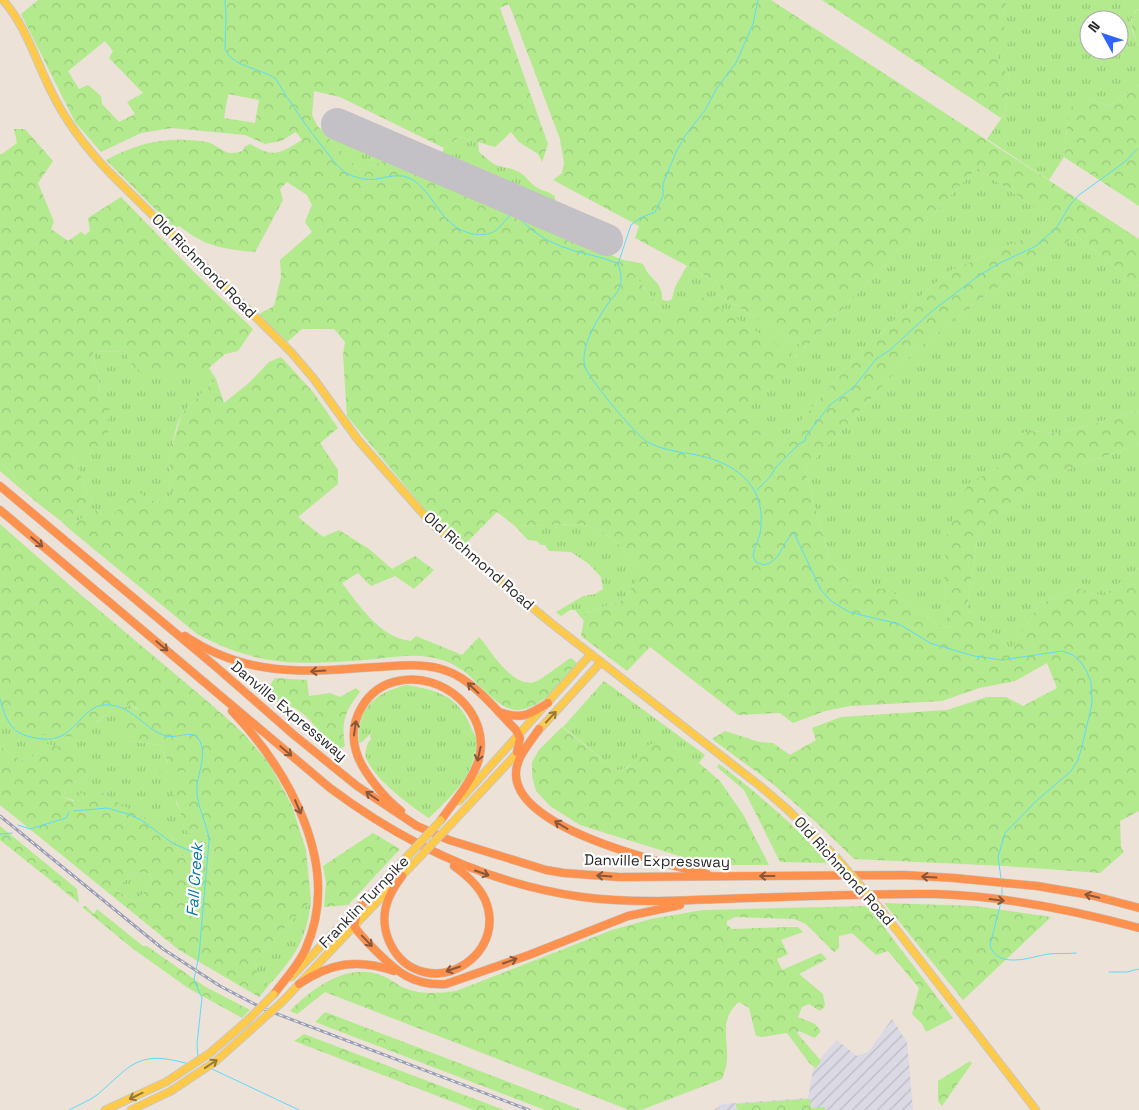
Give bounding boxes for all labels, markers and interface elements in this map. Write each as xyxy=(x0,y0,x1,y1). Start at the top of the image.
north arrow xyxy=(1079,10,1129,60)
text: N xyxy=(1084,17,1104,36)
street label: Old Richmond Road xyxy=(148,209,261,322)
street label: Old Richmond Road xyxy=(420,507,538,614)
one-way arrow xyxy=(31,536,44,547)
one-way arrow xyxy=(155,641,168,652)
street label: Danville Expressway xyxy=(227,656,351,765)
one-way arrow xyxy=(310,666,326,675)
one-way arrow xyxy=(467,682,480,694)
one-way arrow xyxy=(545,710,557,723)
one-way arrow xyxy=(350,720,360,736)
one-way arrow xyxy=(279,745,292,757)
one-way arrow xyxy=(474,746,483,762)
one-way arrow xyxy=(365,790,379,801)
one-way arrow xyxy=(294,799,304,814)
street label: Old Richmond Road xyxy=(790,812,898,929)
one-way arrow xyxy=(555,819,569,829)
water label: Fall Creek xyxy=(181,840,208,917)
street label: Danville Expressway xyxy=(584,850,730,871)
street label: Franklin Turnpike xyxy=(315,851,413,952)
one-way arrow xyxy=(474,869,489,878)
one-way arrow xyxy=(759,871,776,881)
one-way arrow xyxy=(597,872,613,881)
one-way arrow xyxy=(922,872,938,881)
one-way arrow xyxy=(1084,891,1100,900)
one-way arrow xyxy=(989,895,1005,905)
one-way arrow xyxy=(361,935,373,948)
one-way arrow xyxy=(502,956,517,965)
one-way arrow xyxy=(446,965,461,974)
one-way arrow xyxy=(204,1059,218,1069)
one-way arrow xyxy=(128,1092,143,1102)

